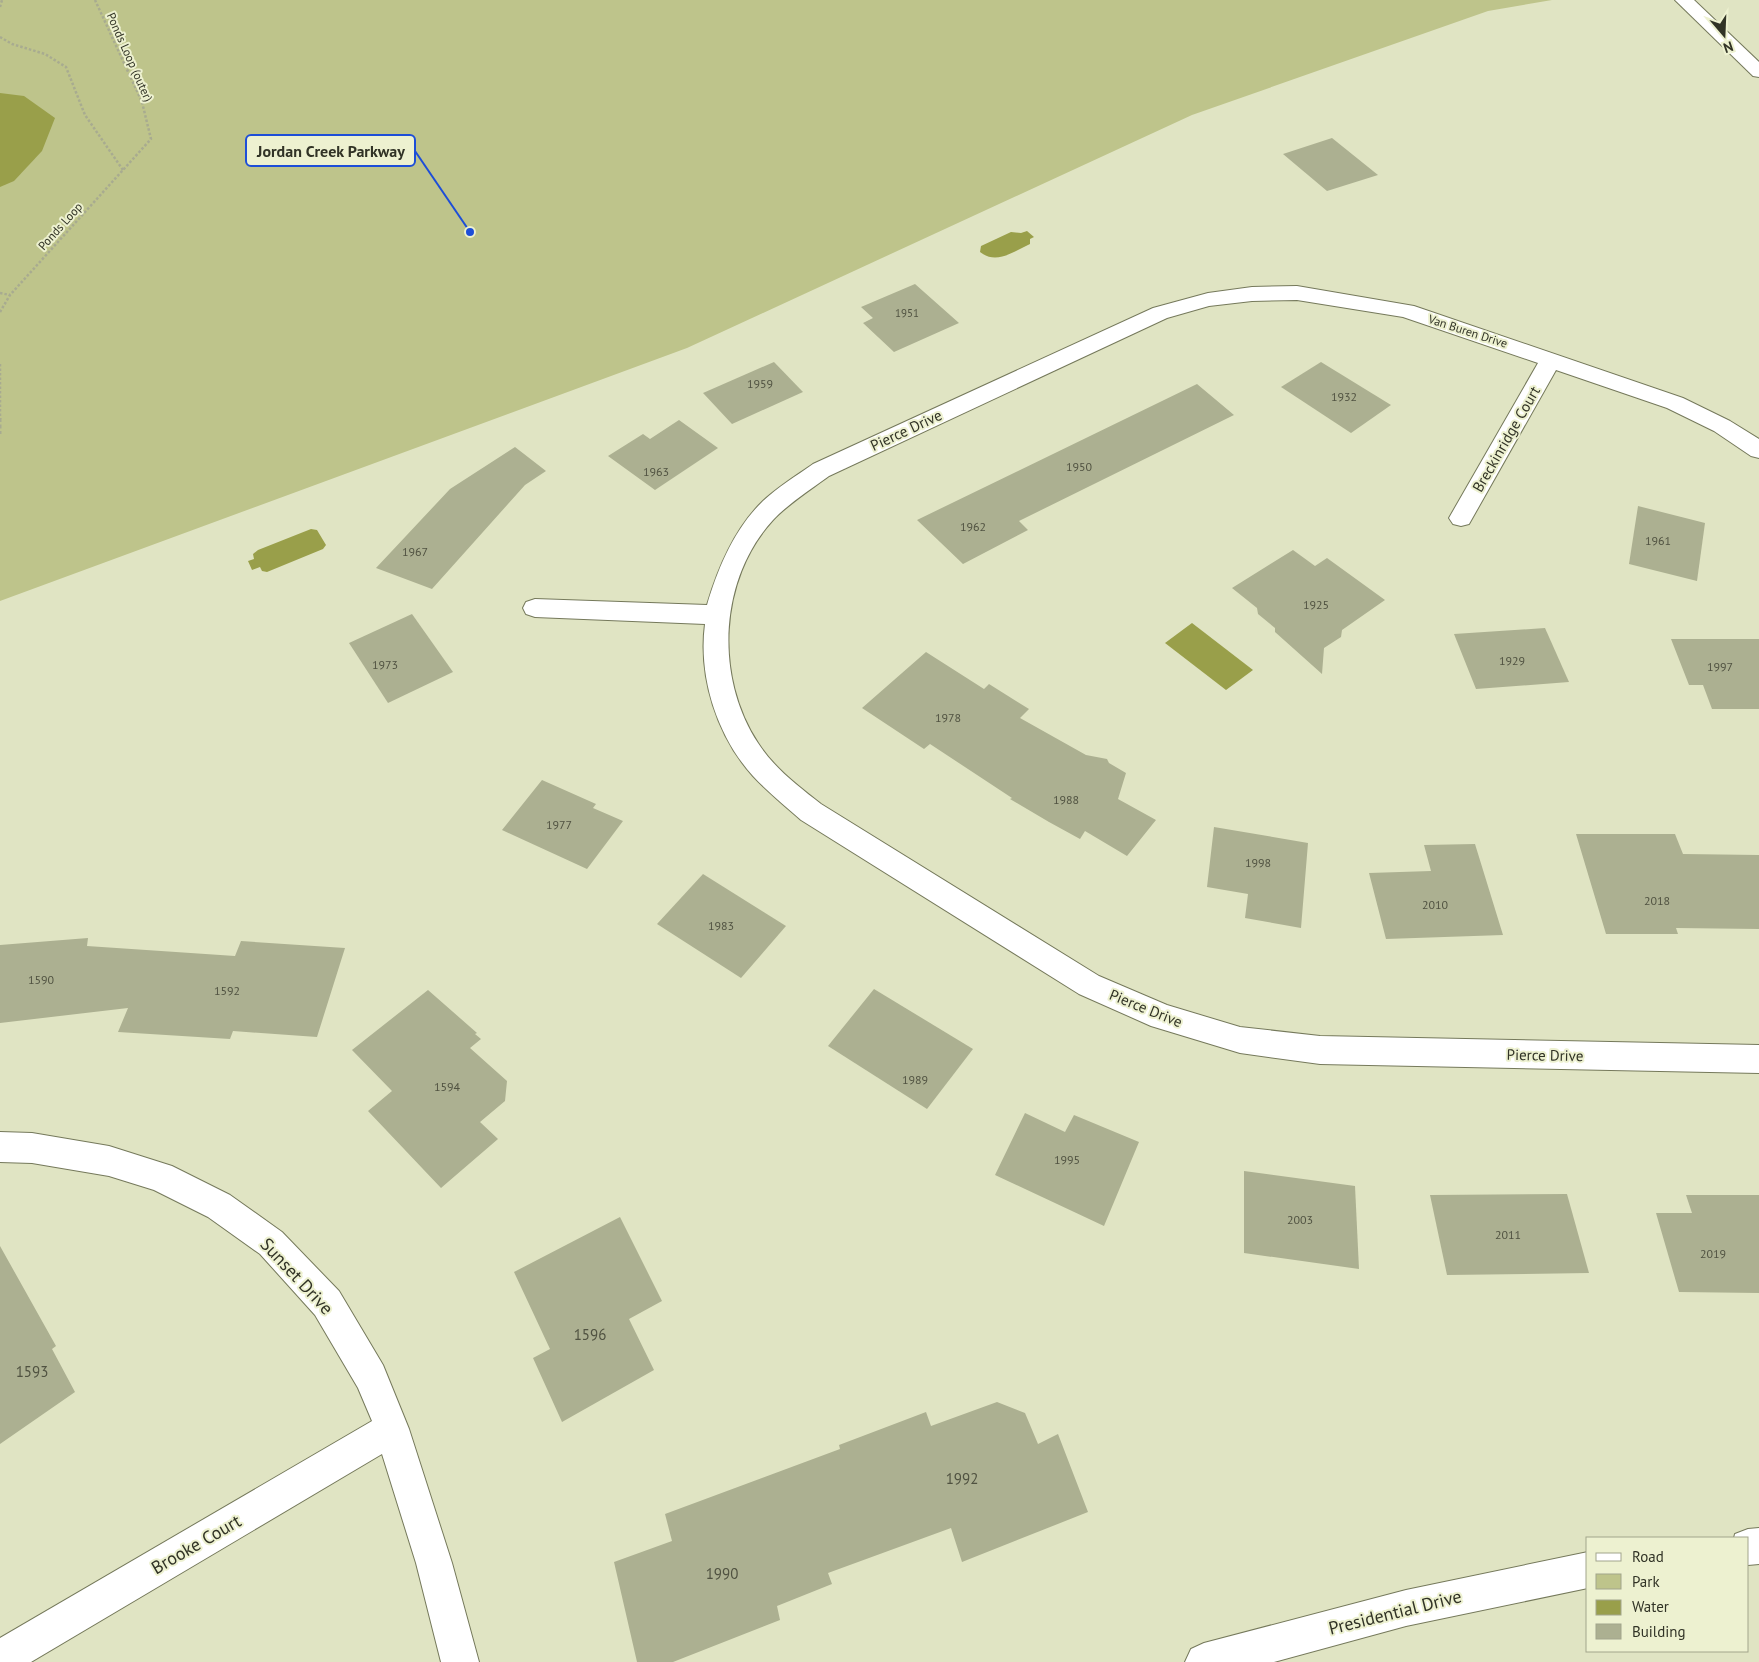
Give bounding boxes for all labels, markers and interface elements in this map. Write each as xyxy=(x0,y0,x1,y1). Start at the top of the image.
street label: Ponds Loop (outer) xyxy=(104,10,156,104)
north arrow xyxy=(1699,10,1749,60)
text: N xyxy=(1721,37,1736,57)
callout: Jordan Creek Parkway xyxy=(246,135,415,166)
text: Jordan Creek Parkway xyxy=(256,141,405,161)
street label: Ponds Loop xyxy=(35,199,85,253)
house number: 1951 xyxy=(895,306,919,320)
street label: Van Buren Drive xyxy=(1426,311,1509,351)
house number: 1959 xyxy=(747,376,773,391)
street label: Breckinridge Court xyxy=(1468,383,1544,495)
house number: 1932 xyxy=(1331,389,1357,404)
street label: Pierce Drive xyxy=(867,405,945,455)
house number: 1950 xyxy=(1066,459,1093,474)
house number: 1963 xyxy=(643,464,669,479)
house number: 1962 xyxy=(960,519,986,534)
house number: 1961 xyxy=(1645,533,1671,548)
house number: 1967 xyxy=(402,544,428,559)
house number: 1925 xyxy=(1303,597,1329,612)
house number: 1929 xyxy=(1499,653,1525,668)
house number: 1973 xyxy=(372,657,398,672)
house number: 1997 xyxy=(1707,659,1733,674)
house number: 1978 xyxy=(935,710,961,725)
house number: 1988 xyxy=(1053,792,1079,807)
house number: 1977 xyxy=(546,817,572,832)
house number: 1998 xyxy=(1245,855,1271,870)
house number: 2018 xyxy=(1644,893,1670,908)
house number: 2010 xyxy=(1422,897,1449,912)
house number: 1983 xyxy=(708,918,734,933)
house number: 1590 xyxy=(28,972,55,987)
house number: 1592 xyxy=(214,983,240,998)
street label: Pierce Drive xyxy=(1107,985,1185,1031)
street label: Pierce Drive xyxy=(1506,1045,1584,1065)
house number: 1989 xyxy=(902,1072,928,1087)
house number: 1594 xyxy=(434,1079,461,1094)
house number: 1995 xyxy=(1054,1152,1080,1167)
house number: 2003 xyxy=(1287,1212,1313,1227)
house number: 2011 xyxy=(1495,1227,1521,1242)
street label: Sunset Drive xyxy=(255,1233,339,1319)
house number: 2019 xyxy=(1700,1246,1726,1261)
house number: 1596 xyxy=(574,1325,606,1344)
house number: 1593 xyxy=(16,1362,48,1381)
house number: 1992 xyxy=(946,1469,978,1488)
street label: Brooke Court xyxy=(147,1509,245,1579)
legend xyxy=(1586,1537,1749,1652)
text: Road xyxy=(1632,1547,1664,1566)
house number: 1990 xyxy=(706,1564,738,1583)
text: Park xyxy=(1632,1572,1660,1591)
street label: Presidential Drive xyxy=(1326,1584,1464,1640)
text: Water xyxy=(1632,1597,1669,1616)
text: Building xyxy=(1632,1622,1686,1641)

